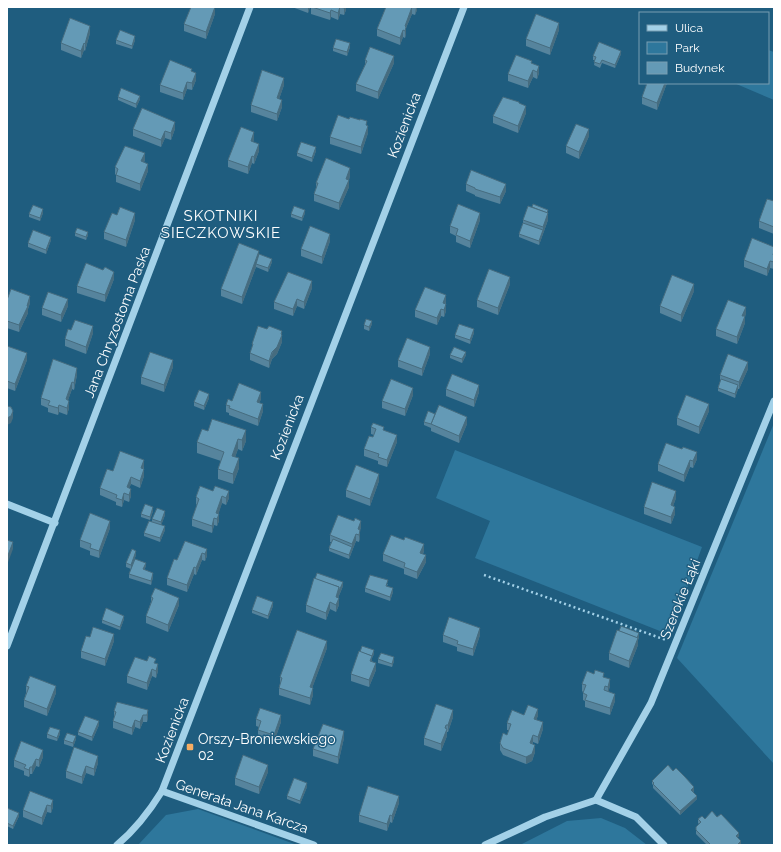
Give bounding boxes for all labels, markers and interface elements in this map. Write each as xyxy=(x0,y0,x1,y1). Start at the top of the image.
legend xyxy=(639,12,769,84)
text: Ulica xyxy=(675,21,703,35)
text: Park xyxy=(675,41,700,55)
text: Budynek xyxy=(675,61,725,75)
street label: Kozienicka xyxy=(384,90,424,160)
district label: SKOTNIKI SIECZKOWSKIE xyxy=(161,207,281,242)
street label: Jana Chryzostoma Paska xyxy=(81,244,153,400)
street label: Kozienicka xyxy=(267,392,307,462)
street label: Szerokie Łąki xyxy=(657,557,703,641)
street label: Kozienicka xyxy=(152,695,192,765)
place label: Orszy-Broniewskiego 02 xyxy=(198,731,336,763)
marker: Orszy-Broniewskiego 02 xyxy=(185,742,195,752)
street label: Generała Jana Karcza xyxy=(174,776,310,836)

